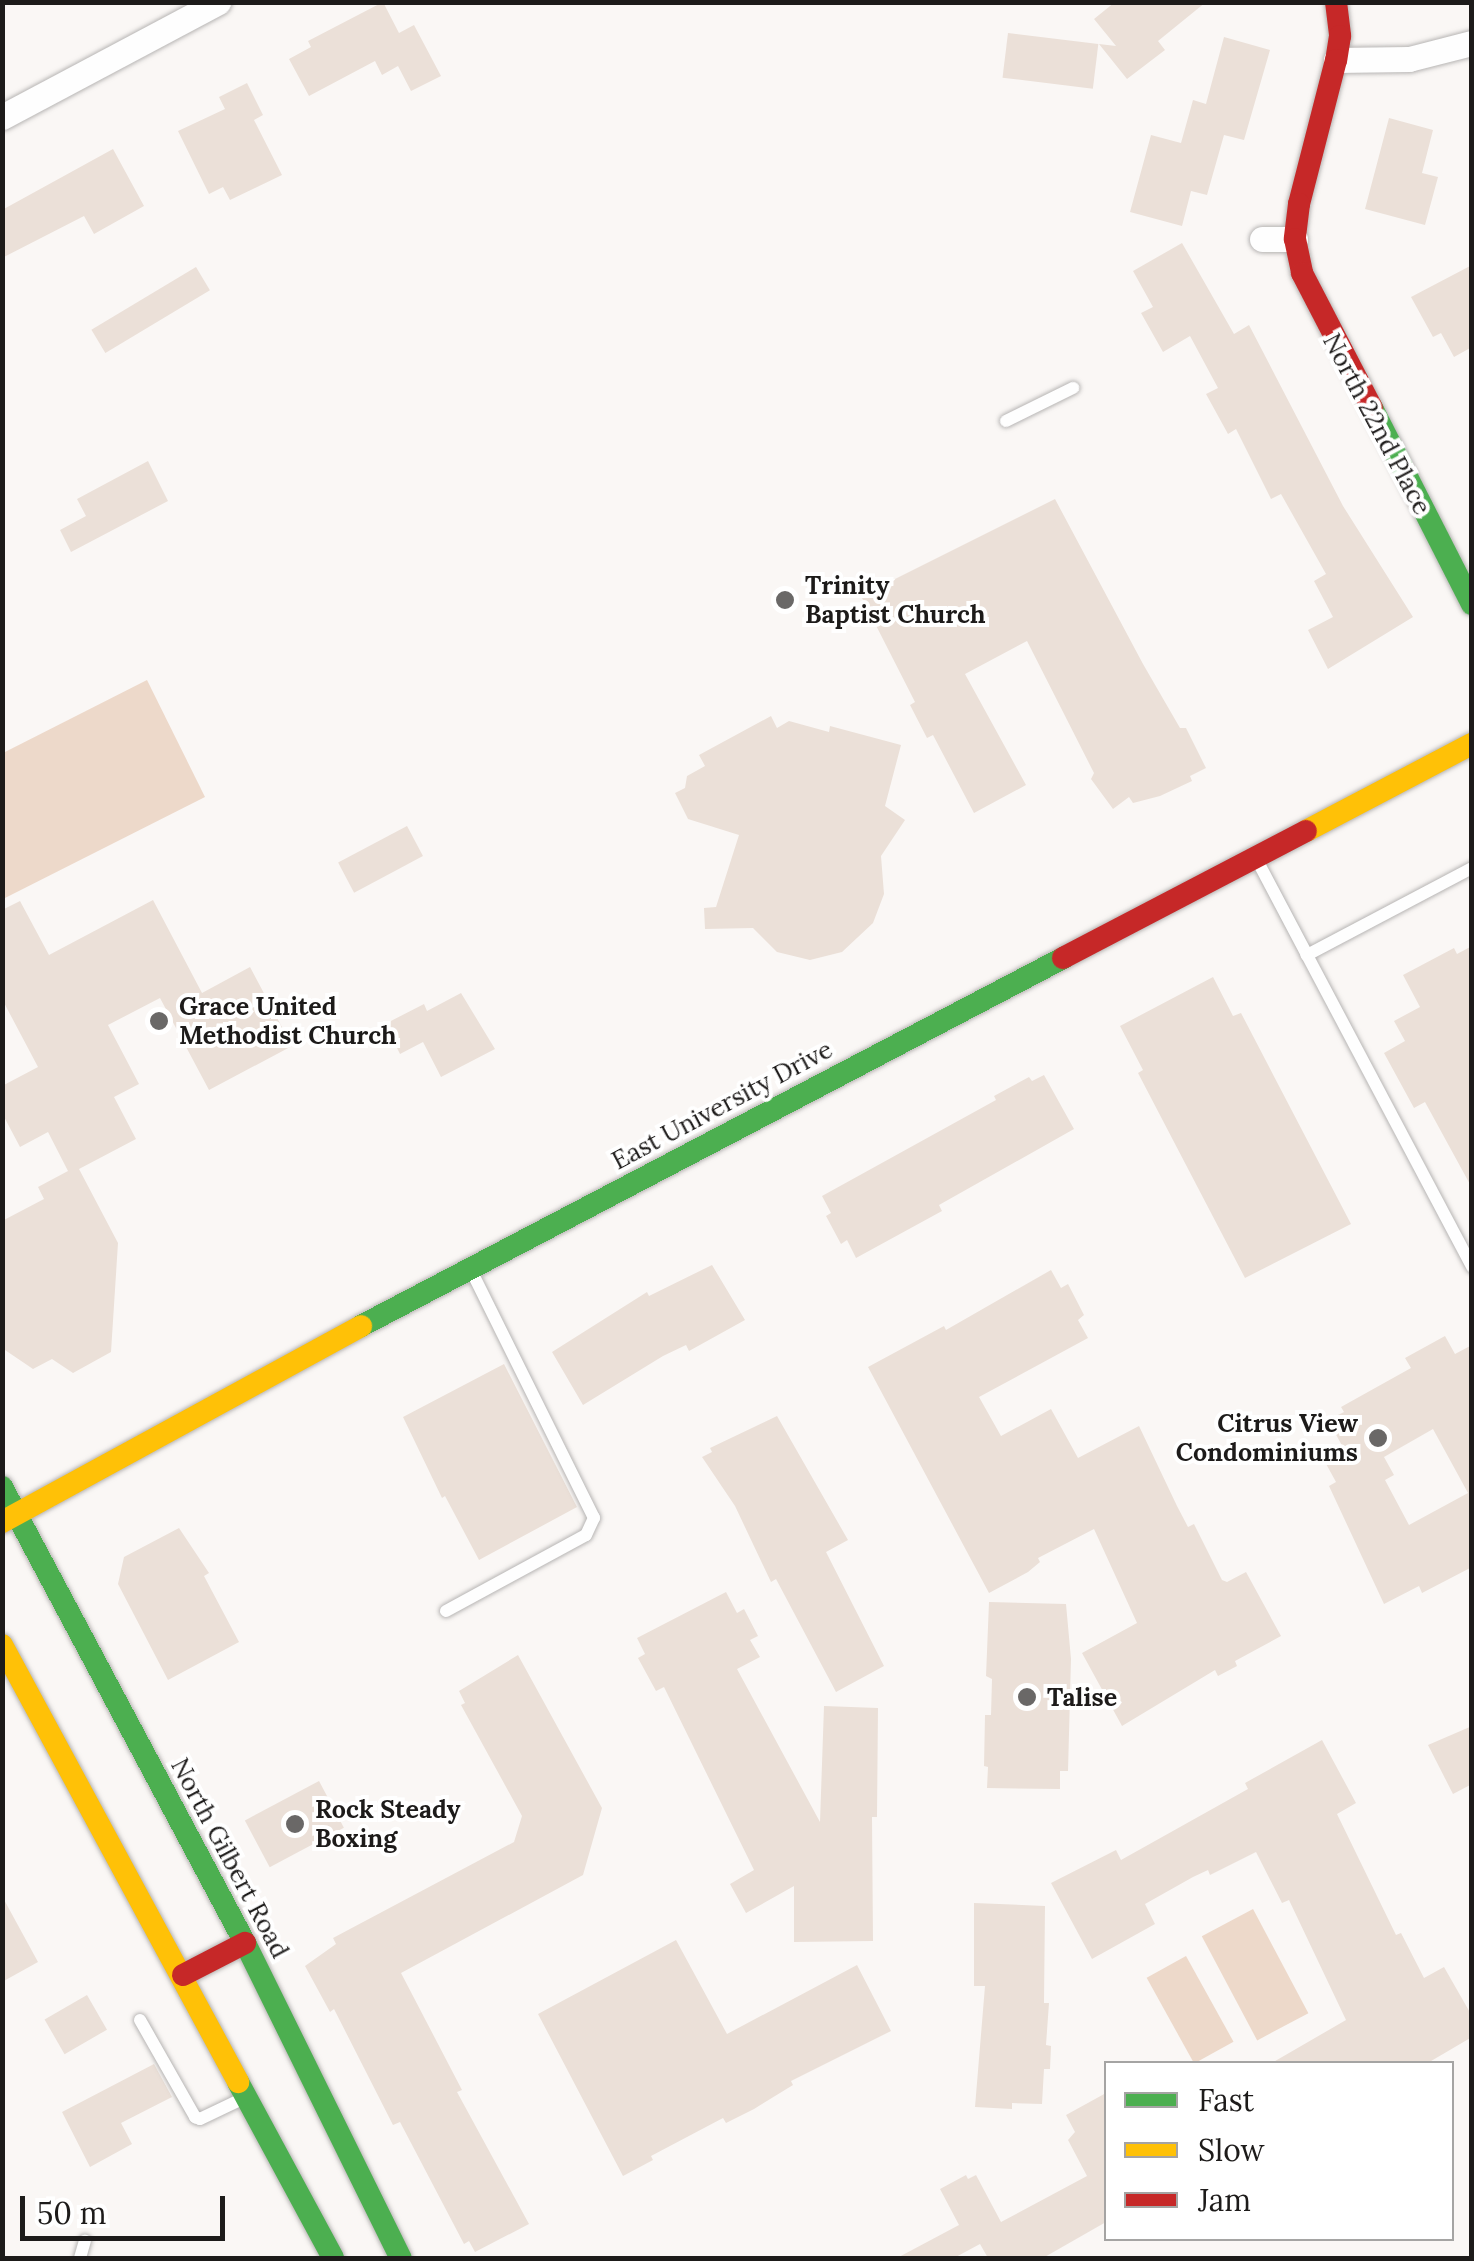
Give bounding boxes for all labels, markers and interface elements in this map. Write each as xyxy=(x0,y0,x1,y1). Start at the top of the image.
street label: North 22nd Place xyxy=(1317,328,1437,520)
place label: Trinity Baptist Church xyxy=(805,571,985,630)
marker: Trinity Baptist Church xyxy=(774,589,796,611)
place label: Grace United Methodist Church xyxy=(179,992,397,1051)
marker: Grace United Methodist Church xyxy=(148,1010,170,1032)
street label: East University Drive xyxy=(607,1034,837,1176)
place label: Citrus View Condominiums xyxy=(1176,1409,1358,1468)
marker: Citrus View Condominiums xyxy=(1367,1427,1389,1449)
place label: Talise xyxy=(1047,1682,1117,1712)
marker: Talise xyxy=(1016,1686,1038,1708)
street label: North Gilbert Road xyxy=(165,1753,295,1963)
place label: Rock Steady Boxing xyxy=(315,1795,460,1854)
marker: Rock Steady Boxing xyxy=(284,1813,306,1835)
legend xyxy=(1104,2061,1454,2241)
text: Fast xyxy=(1198,2081,1254,2119)
text: Slow xyxy=(1198,2131,1264,2169)
scale bar xyxy=(25,2176,230,2238)
text: Jam xyxy=(1198,2181,1251,2219)
text: 50 m xyxy=(37,2194,107,2232)

